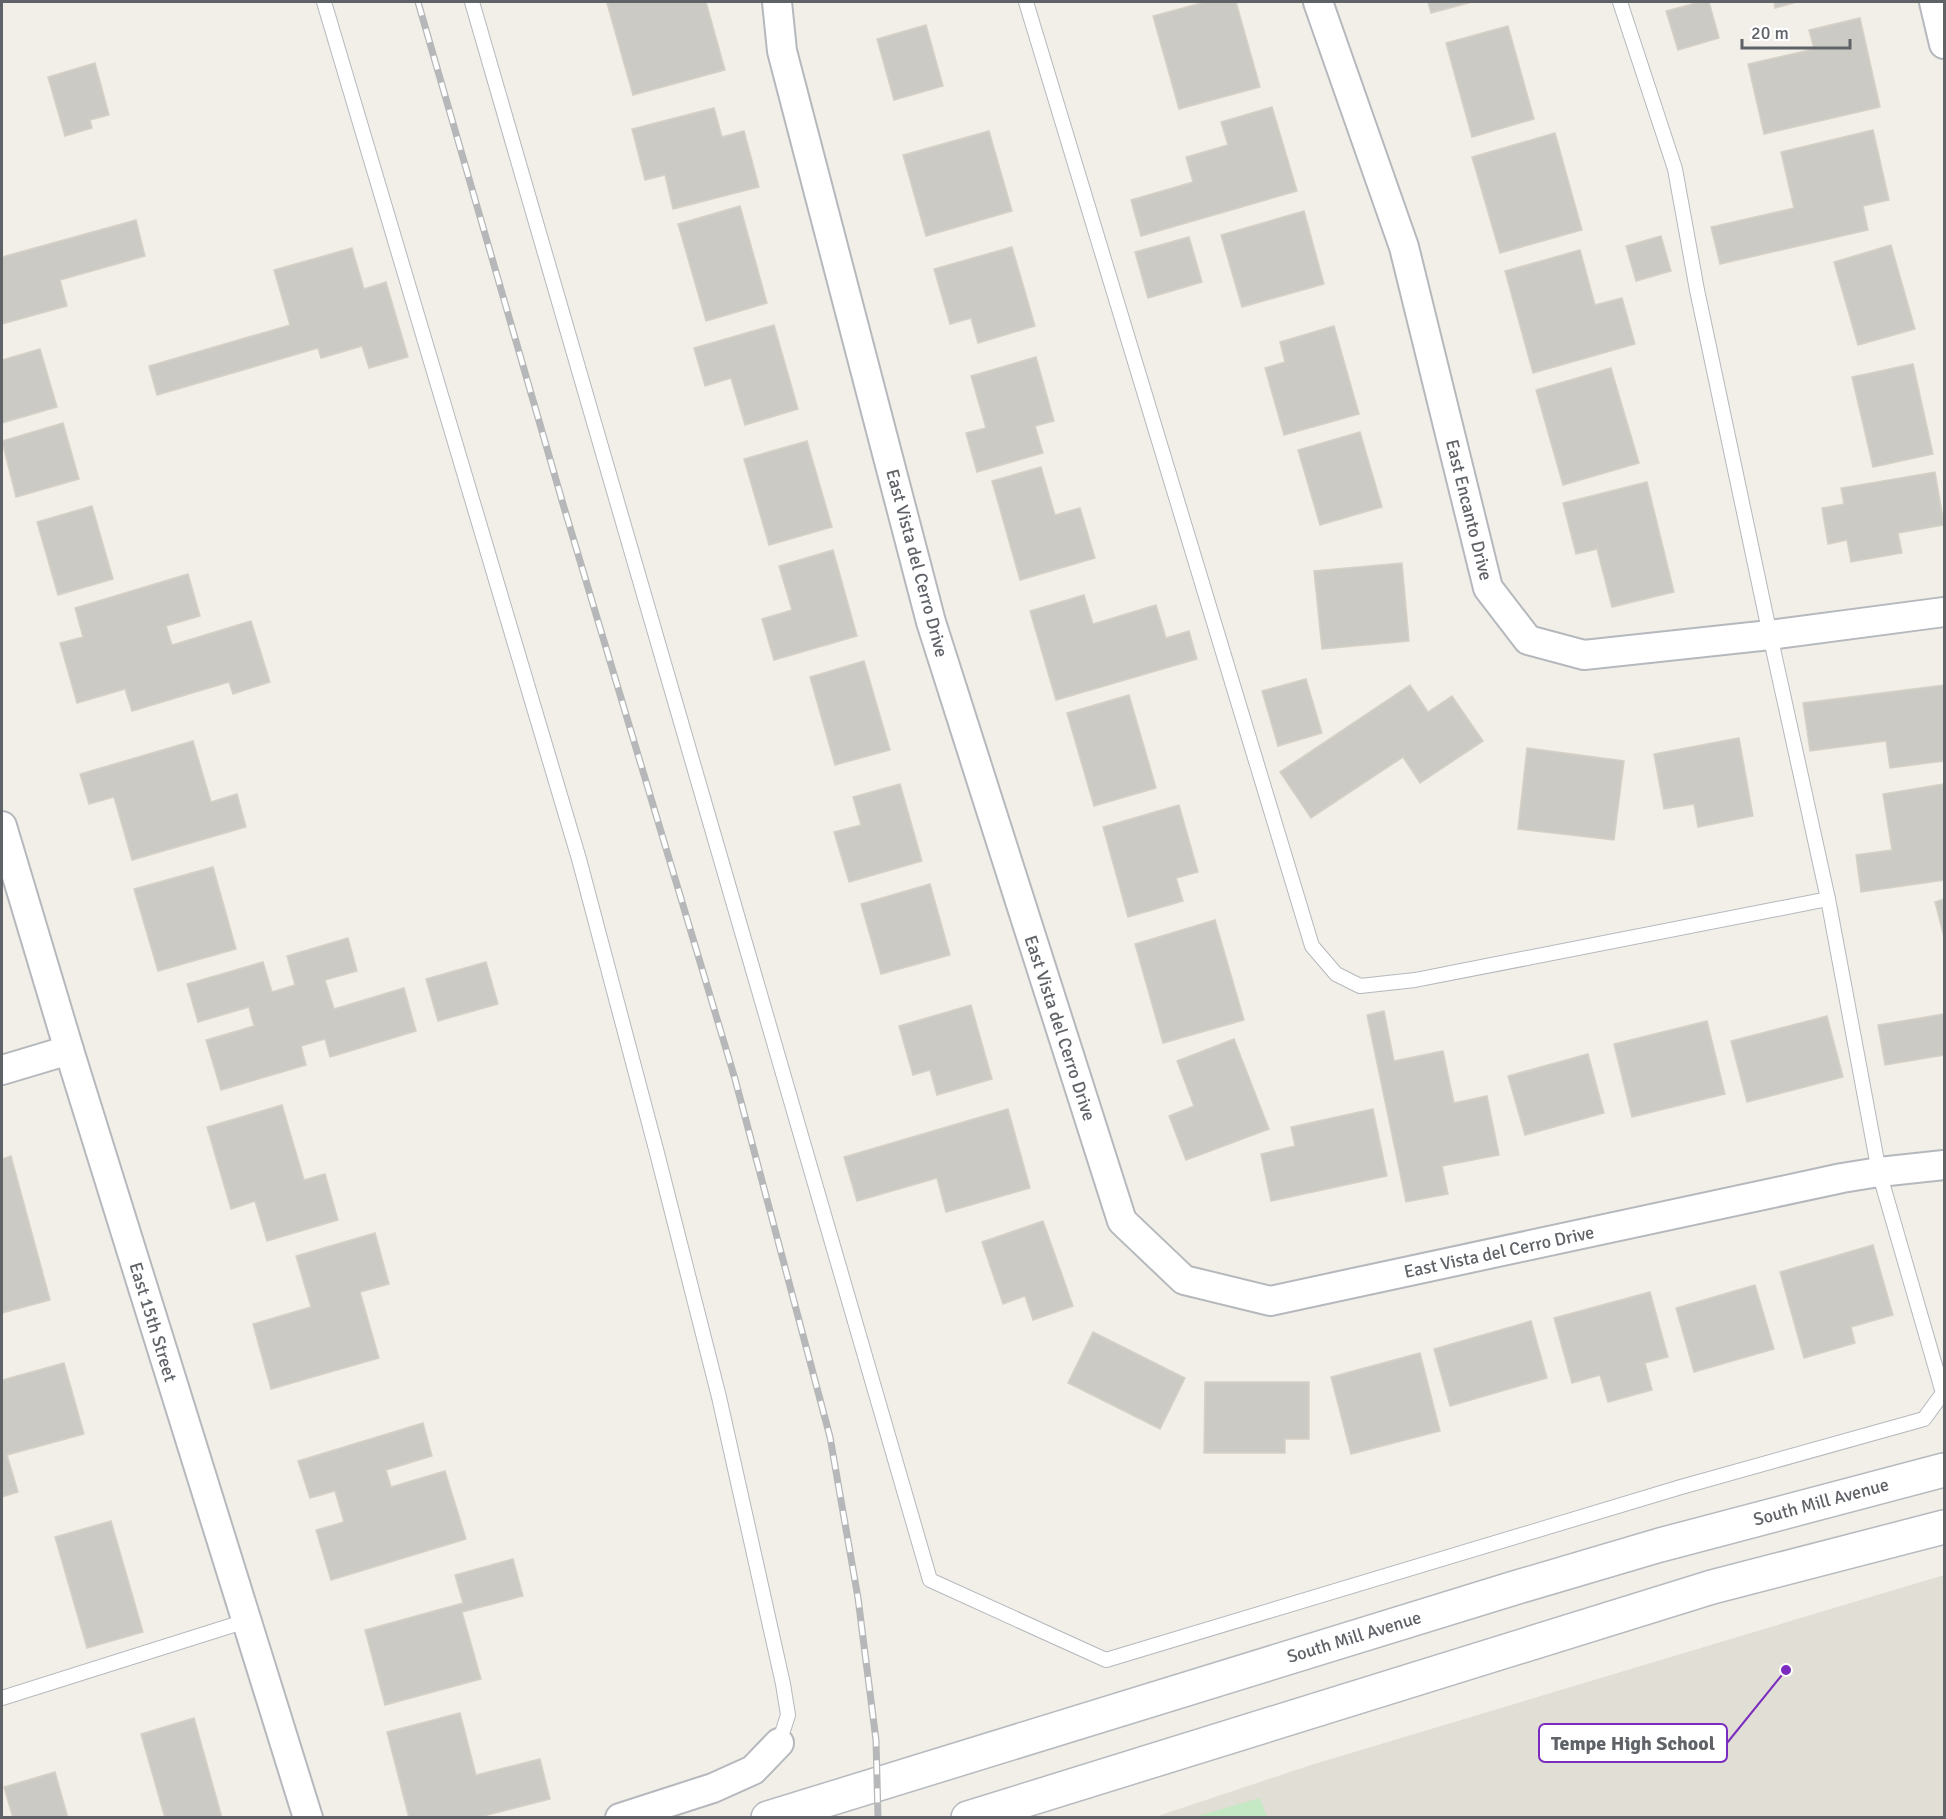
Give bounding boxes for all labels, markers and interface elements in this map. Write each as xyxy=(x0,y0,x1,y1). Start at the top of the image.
scale bar xyxy=(1742,12,1850,50)
text: 20 m xyxy=(1751,22,1789,44)
street label: East Encanto Drive xyxy=(1441,437,1497,583)
street label: East Vista del Cerro Drive xyxy=(881,467,953,659)
street label: East Vista del Cerro Drive xyxy=(1020,932,1100,1124)
street label: East Vista del Cerro Drive xyxy=(1402,1221,1596,1283)
street label: East 15th Street xyxy=(124,1260,182,1384)
street label: South Mill Avenue xyxy=(1751,1473,1891,1531)
street label: South Mill Avenue xyxy=(1284,1606,1424,1668)
callout: Tempe High School xyxy=(1539,1724,1727,1762)
text: Tempe High School xyxy=(1551,1731,1715,1756)

